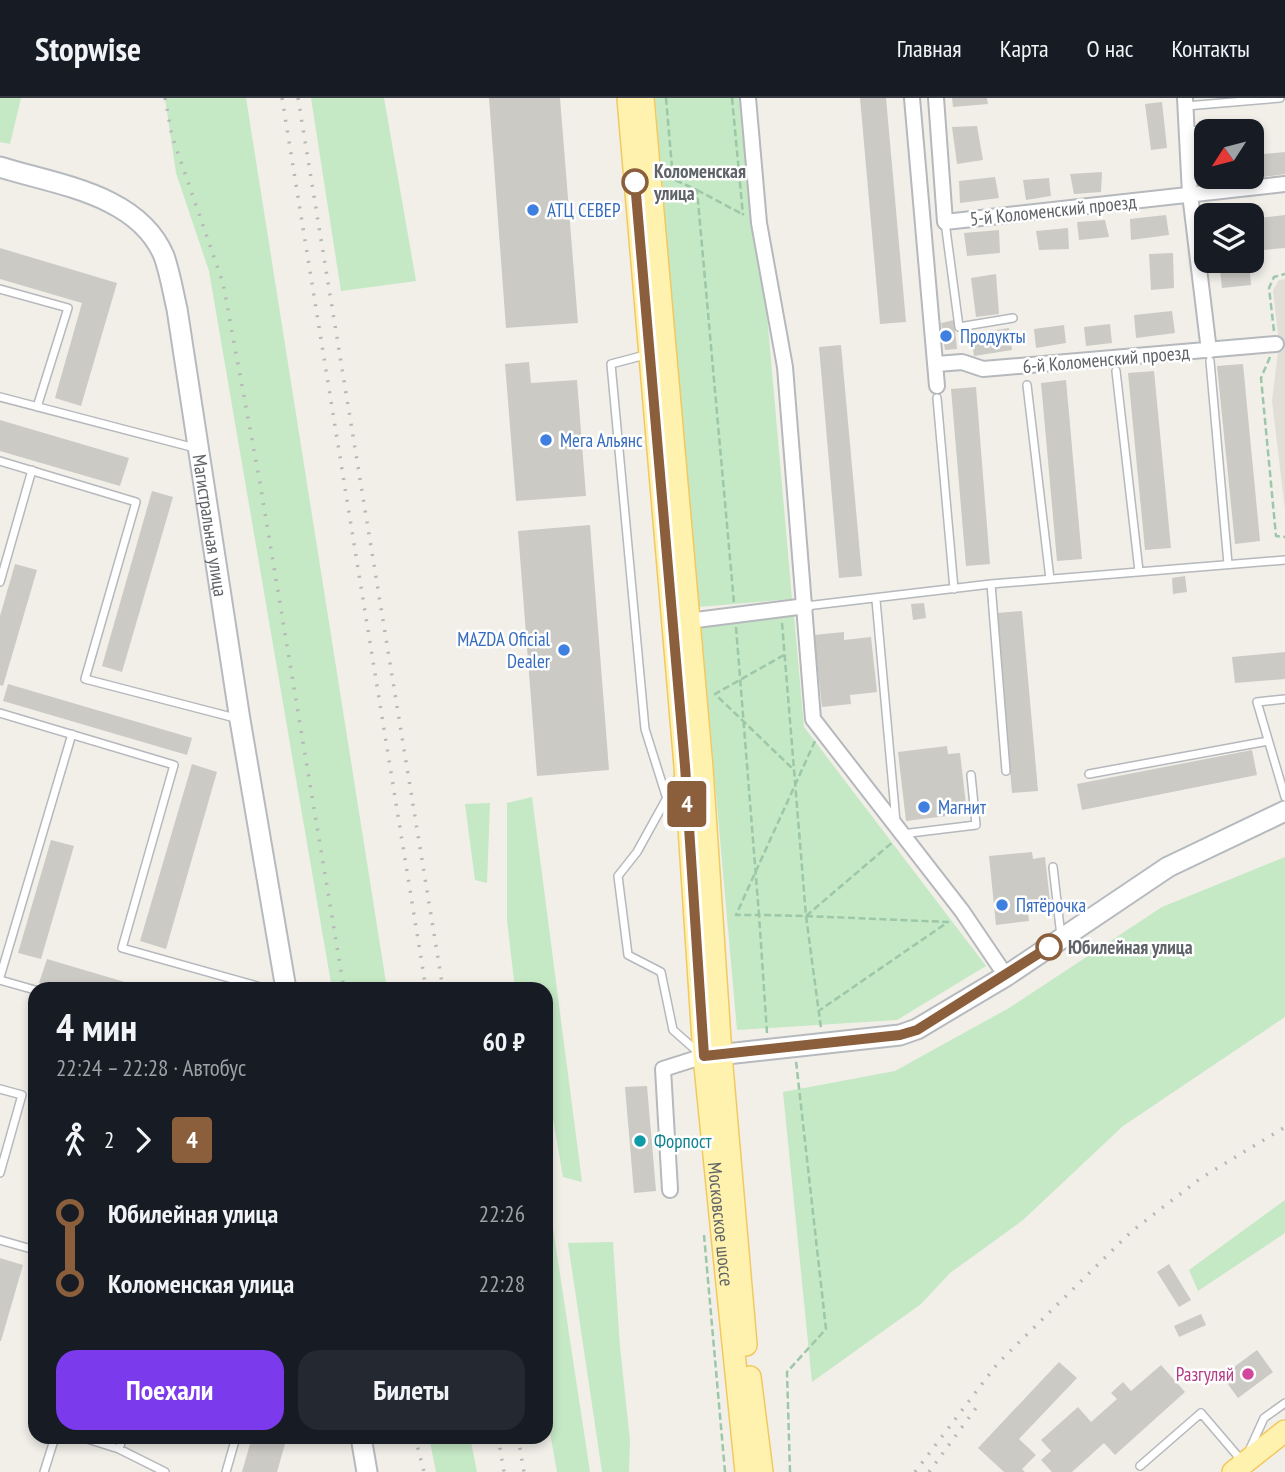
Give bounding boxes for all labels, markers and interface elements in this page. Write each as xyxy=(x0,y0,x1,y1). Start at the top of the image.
text: Stopwise xyxy=(35,27,141,70)
text: Главная xyxy=(897,33,962,64)
text: Карта xyxy=(1000,33,1049,64)
text: О нас xyxy=(1087,33,1133,64)
text: Контакты xyxy=(1171,33,1250,64)
north arrow xyxy=(1194,119,1264,189)
map controls xyxy=(1194,119,1264,273)
place label: Коломенская улица xyxy=(653,159,746,205)
marker: Коломенская улица xyxy=(622,169,648,195)
street label: 5-й Коломенский проезд xyxy=(969,189,1138,231)
place label: АТЦ СЕВЕР xyxy=(547,198,621,222)
marker: АТЦ СЕВЕР xyxy=(525,202,541,218)
button: layers xyxy=(1194,203,1264,273)
place label: Продукты xyxy=(960,324,1026,348)
marker: Продукты xyxy=(938,328,954,344)
street label: 6-й Коломенский проезд xyxy=(1022,340,1191,378)
place label: Мега Альянс xyxy=(560,428,643,452)
marker: Мега Альянс xyxy=(538,432,554,448)
street label: Магистральная улица xyxy=(187,453,233,598)
place label: MAZDA Oficial Dealer xyxy=(457,627,551,673)
marker: MAZDA Oficial Dealer xyxy=(556,642,572,658)
line badge: 4 xyxy=(664,781,710,827)
text: 4 xyxy=(681,788,693,819)
place label: Магнит xyxy=(938,795,987,819)
marker: Магнит xyxy=(916,799,932,815)
place label: Пятёрочка xyxy=(1016,893,1086,917)
marker: Пятёрочка xyxy=(994,897,1010,913)
marker: Юбилейная улица xyxy=(1036,934,1062,960)
place label: Юбилейная улица xyxy=(1068,935,1193,959)
text: 4 мин xyxy=(56,1002,137,1051)
text: 60 ₽ xyxy=(482,1025,525,1058)
text: 22:24 – 22:28 · Автобус xyxy=(56,1053,246,1082)
icon: walk xyxy=(56,1121,94,1159)
icon: forward xyxy=(124,1121,162,1159)
text: 4 xyxy=(186,1124,198,1155)
text: 2 xyxy=(104,1125,114,1154)
place label: Форпост xyxy=(654,1129,712,1153)
marker: Форпост xyxy=(632,1133,648,1149)
street label: Московское шоссе xyxy=(703,1161,739,1287)
text: Юбилейная улица xyxy=(108,1197,278,1230)
text: 22:26 xyxy=(479,1199,525,1228)
text: Коломенская улица xyxy=(108,1267,294,1300)
text: 22:28 xyxy=(479,1269,525,1298)
button: Поехали xyxy=(56,1350,284,1430)
button: Билеты xyxy=(298,1350,525,1430)
place label: Разгуляй xyxy=(1176,1362,1234,1386)
marker: Разгуляй xyxy=(1240,1366,1256,1382)

